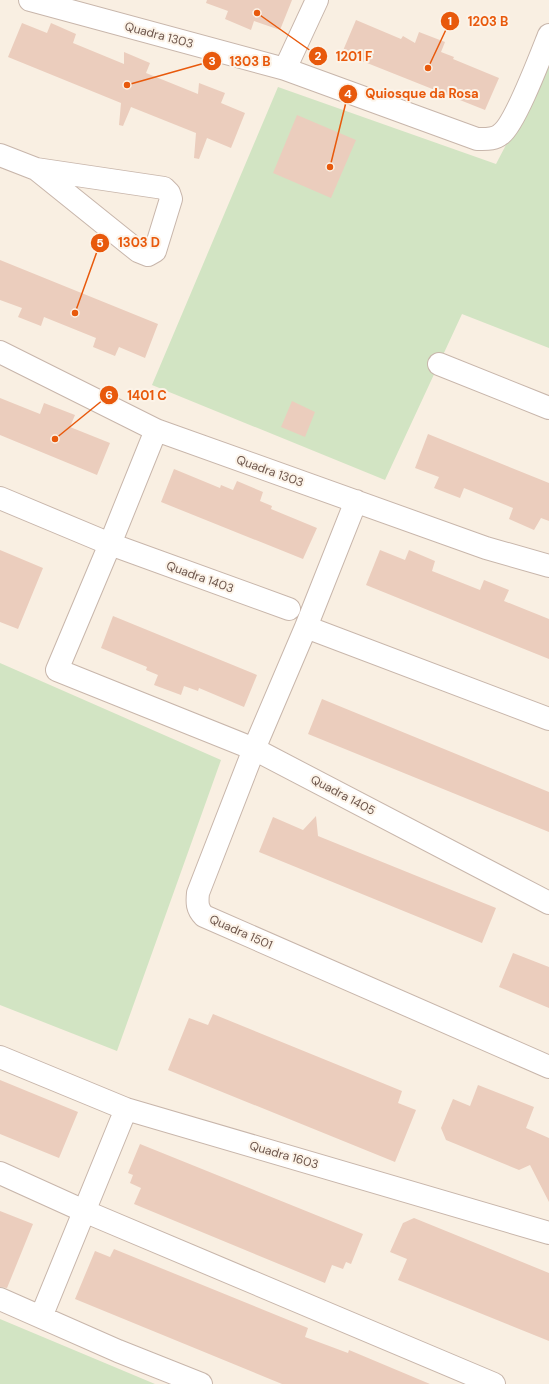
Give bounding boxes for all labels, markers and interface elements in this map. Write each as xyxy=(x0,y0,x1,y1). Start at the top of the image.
callout: 1203 B xyxy=(440,9,516,34)
text: 1 xyxy=(448,13,452,29)
text: 1203 B xyxy=(468,13,508,30)
street label: Quadra 1303 xyxy=(123,18,195,52)
callout: 1201 F xyxy=(308,44,380,69)
text: 2 xyxy=(315,48,322,64)
text: 1201 F xyxy=(336,48,372,65)
callout: 1303 B xyxy=(202,49,279,74)
text: 3 xyxy=(208,53,216,69)
text: 1303 B xyxy=(230,53,270,70)
callout: Quiosque da Rosa xyxy=(338,81,487,106)
text: Quiosque da Rosa xyxy=(365,85,479,102)
text: 4 xyxy=(344,86,352,102)
callout: 1303 D xyxy=(90,230,168,255)
text: 1303 D xyxy=(118,234,160,251)
text: 5 xyxy=(96,235,104,251)
callout: 1401 C xyxy=(99,382,175,407)
text: 6 xyxy=(105,387,113,403)
text: 1401 C xyxy=(127,387,167,404)
street label: Quadra 1303 xyxy=(234,451,306,491)
street label: Quadra 1403 xyxy=(164,557,236,597)
street label: Quadra 1405 xyxy=(308,771,378,819)
street label: Quadra 1501 xyxy=(207,911,275,953)
street label: Quadra 1603 xyxy=(248,1138,320,1172)

